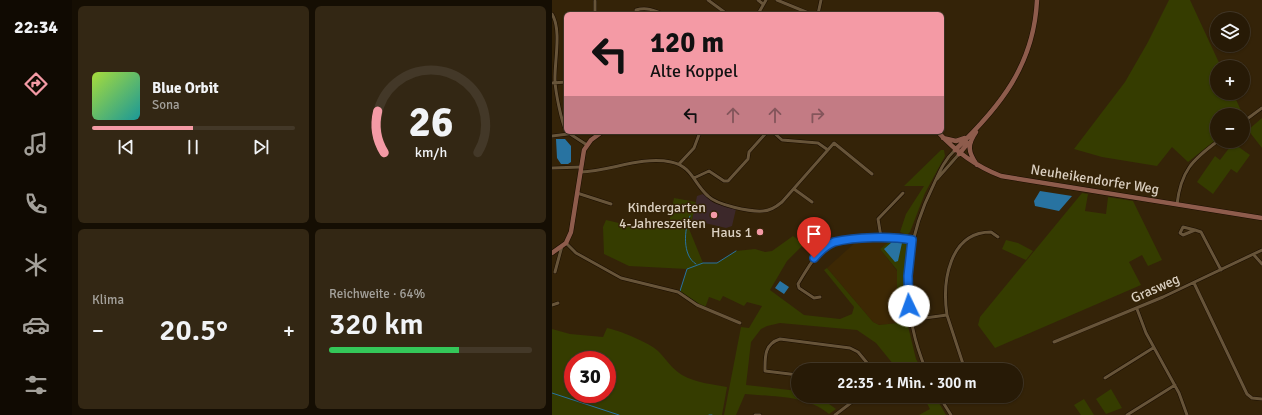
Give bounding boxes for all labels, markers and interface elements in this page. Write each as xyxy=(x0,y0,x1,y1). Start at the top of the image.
map controls xyxy=(1210,12,1250,148)
button: layers xyxy=(1210,12,1250,52)
text: 22:34 xyxy=(14,16,58,38)
text: 120 m xyxy=(650,26,724,60)
icon: left xyxy=(584,28,636,80)
text: Alte Koppel xyxy=(650,60,738,82)
button: + xyxy=(1210,60,1250,100)
icon: directions xyxy=(22,70,50,98)
text: Blue Orbit xyxy=(152,79,219,97)
text: 26 xyxy=(408,96,453,147)
text: Sona xyxy=(152,97,180,113)
icon: left xyxy=(680,104,702,126)
icon: ahead xyxy=(722,104,744,126)
icon: ahead xyxy=(764,104,786,126)
icon: right xyxy=(806,104,828,126)
button: − xyxy=(1210,108,1250,148)
icon: music xyxy=(22,130,50,158)
icon: previous xyxy=(115,136,137,158)
icon: pause xyxy=(182,136,204,158)
icon: next xyxy=(250,136,272,158)
text: km/h xyxy=(414,143,447,160)
street label: Neuheikendorfer Weg xyxy=(1029,161,1160,198)
icon: phone xyxy=(22,190,50,218)
place label: Kindergarten 4-Jahreszeiten xyxy=(619,199,706,232)
marker: Kindergarten 4-Jahreszeiten xyxy=(709,210,719,220)
pin xyxy=(797,217,831,258)
icon: arrive xyxy=(803,223,825,245)
place label: Haus 1 xyxy=(711,224,752,241)
marker: Haus 1 xyxy=(755,227,765,237)
icon: climate xyxy=(22,251,50,279)
street label: Grasweg xyxy=(1128,270,1182,307)
position arrow xyxy=(888,285,930,327)
text: Reichweite · 64% xyxy=(329,286,425,302)
text: Klima xyxy=(92,292,124,308)
text: 320 km xyxy=(329,306,424,343)
icon: car xyxy=(22,311,50,339)
text: 20.5° xyxy=(159,312,228,349)
text: − xyxy=(92,317,104,344)
text: + xyxy=(283,317,295,344)
speed limit sign: 30 xyxy=(564,351,616,403)
icon: filters xyxy=(22,371,50,399)
text: 22:35 · 1 Min. · 300 m xyxy=(837,374,977,392)

